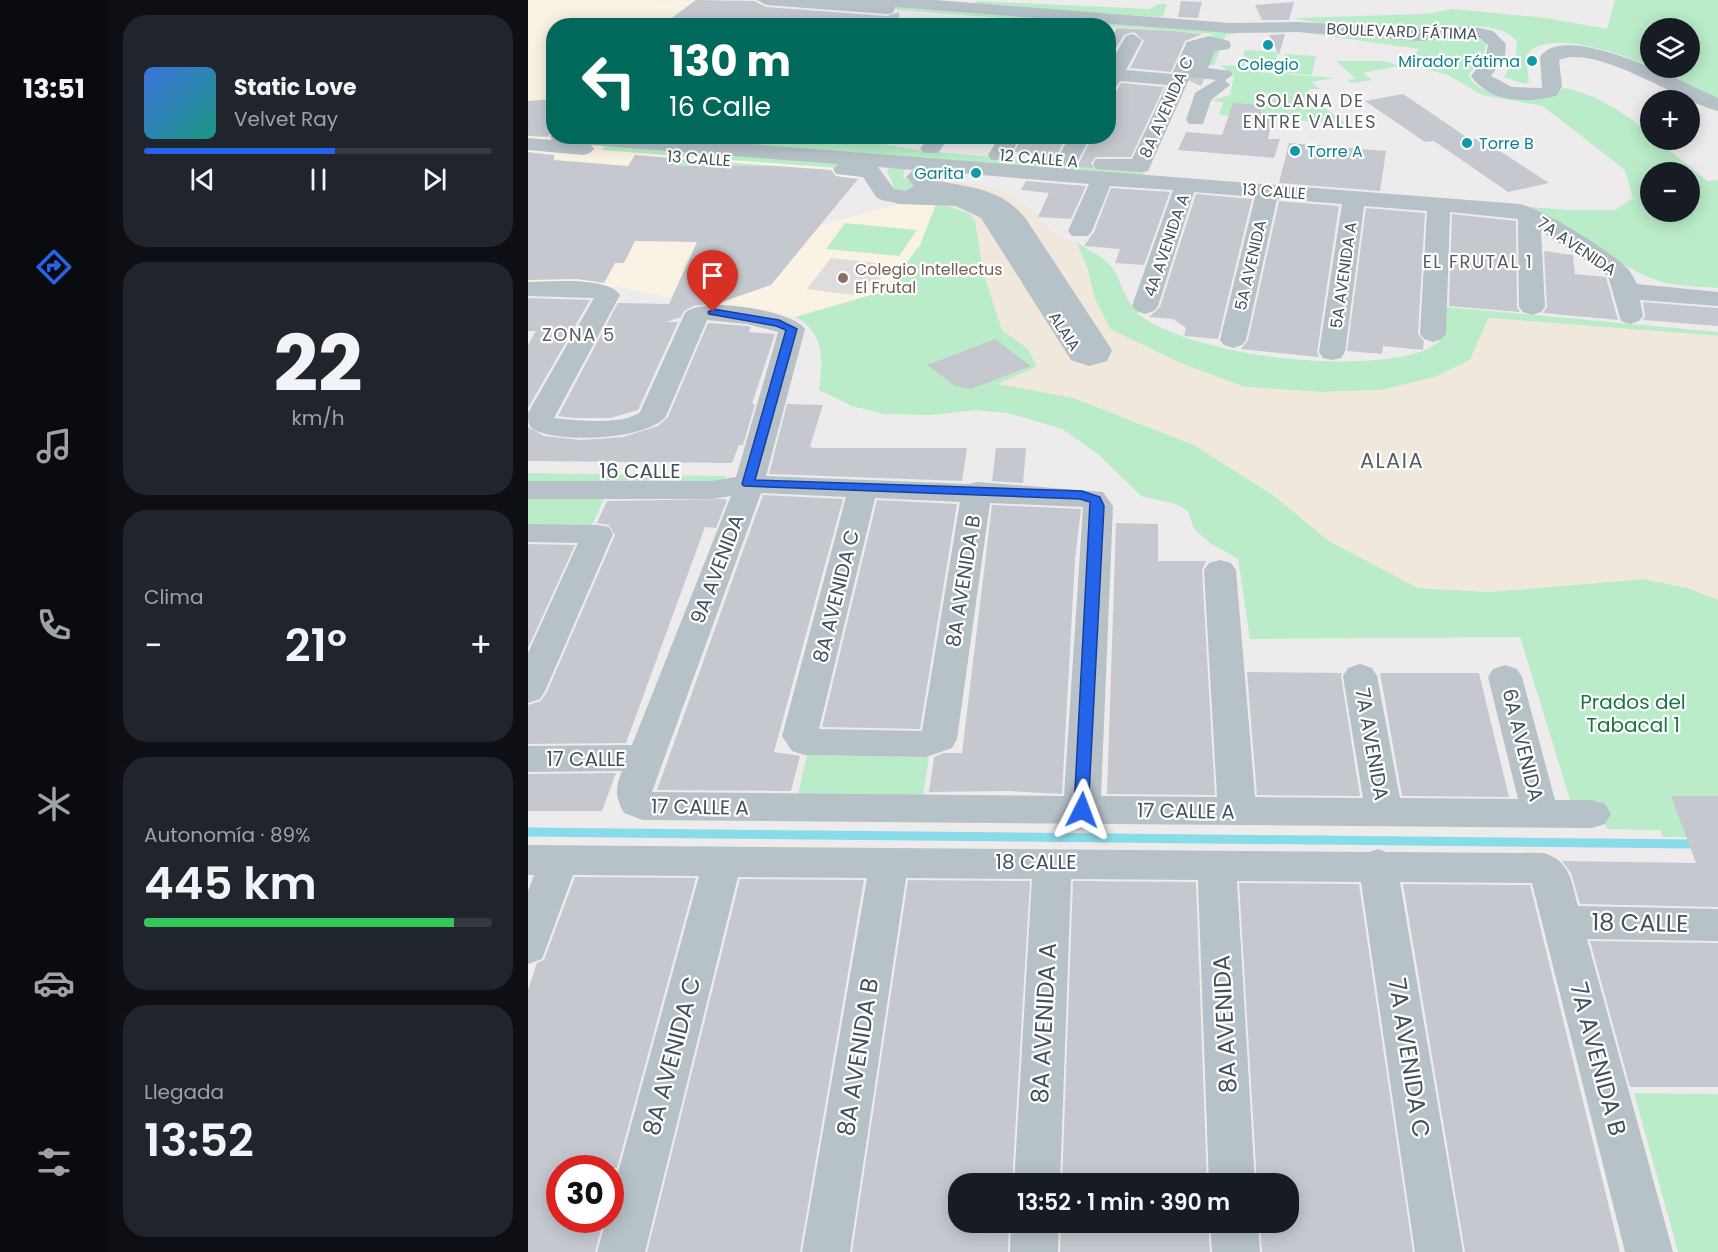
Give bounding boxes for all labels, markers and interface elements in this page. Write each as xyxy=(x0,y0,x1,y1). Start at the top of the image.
street label: BOULEVARD FÁTIMA xyxy=(1326,17,1478,46)
map controls xyxy=(1640,18,1700,222)
button: layers xyxy=(1640,18,1700,78)
text: 130 m xyxy=(669,32,791,91)
marker: Colegio xyxy=(1261,38,1275,52)
icon: left xyxy=(570,42,648,120)
place label: Mirador Fátima xyxy=(1398,50,1520,73)
street label: 8A AVENIDA C xyxy=(1134,53,1199,162)
place label: Colegio xyxy=(1237,53,1299,76)
marker: Mirador Fátima xyxy=(1525,54,1539,68)
text: 13:51 xyxy=(23,70,85,107)
text: Static Love xyxy=(234,72,357,103)
text: 16 Calle xyxy=(669,88,771,125)
district label: SOLANA DE ENTRE VALLES xyxy=(1243,88,1377,134)
button: + xyxy=(1640,90,1700,150)
text: Velvet Ray xyxy=(234,105,338,133)
place label: Torre B xyxy=(1479,132,1534,155)
marker: Torre B xyxy=(1460,136,1474,150)
place label: Torre A xyxy=(1307,140,1363,163)
street label: 12 CALLE A xyxy=(999,144,1079,173)
marker: Torre A xyxy=(1288,144,1302,158)
street label: 13 CALLE xyxy=(666,145,732,172)
place label: Garita xyxy=(914,162,964,185)
button: − xyxy=(1640,162,1700,222)
icon: previous xyxy=(186,163,219,196)
icon: pause xyxy=(302,163,335,196)
icon: next xyxy=(418,163,451,196)
marker: Garita xyxy=(969,166,983,180)
street label: 13 CALLE xyxy=(1241,178,1307,205)
street label: 4A AVENIDA A xyxy=(1138,191,1195,300)
street label: 7A AVENIDA xyxy=(1533,211,1621,281)
street label: 5A AVENIDA xyxy=(1229,217,1272,313)
street label: 5A AVENIDA A xyxy=(1325,220,1362,330)
icon: directions xyxy=(33,246,75,288)
district label: EL FRUTAL 1 xyxy=(1423,249,1533,274)
pin xyxy=(687,250,738,312)
place label: Colegio Intellectus El Frutal xyxy=(855,258,1003,299)
icon: arrive xyxy=(696,259,729,292)
marker: Colegio Intellectus El Frutal xyxy=(836,271,850,285)
street label: ALAIA xyxy=(1043,307,1086,356)
text: 22 xyxy=(273,309,363,418)
district label: ZONA 5 xyxy=(542,322,616,347)
text: km/h xyxy=(291,404,345,432)
icon: music xyxy=(33,425,75,467)
district label: ALAIA xyxy=(1360,446,1424,475)
street label: 16 CALLE xyxy=(600,457,680,485)
street label: 9A AVENIDA xyxy=(683,510,751,628)
street label: 8A AVENIDA B xyxy=(939,513,987,649)
street label: 8A AVENIDA C xyxy=(806,527,866,665)
text: Clima xyxy=(144,583,203,611)
icon: phone xyxy=(33,604,75,646)
text: 21° xyxy=(285,614,347,677)
text: − xyxy=(144,622,162,669)
text: + xyxy=(469,622,492,669)
street label: 7A AVENIDA xyxy=(1348,686,1396,802)
street label: 6A AVENIDA xyxy=(1495,686,1551,804)
park label: Prados del Tabacal 1 xyxy=(1580,688,1686,739)
street label: 17 CALLE xyxy=(546,745,626,773)
position arrow xyxy=(1050,778,1114,842)
icon: climate xyxy=(33,783,75,825)
street label: 17 CALLE A xyxy=(651,792,749,822)
street label: 17 CALLE A xyxy=(1137,796,1235,826)
text: Autonomía · 89% xyxy=(144,821,310,849)
street label: 18 CALLE xyxy=(996,848,1076,876)
text: 445 km xyxy=(144,852,317,915)
street label: 18 CALLE xyxy=(1591,905,1689,940)
street label: 8A AVENIDA A xyxy=(1023,942,1064,1104)
street label: 8A AVENIDA xyxy=(1204,954,1245,1094)
icon: car xyxy=(33,962,75,1004)
street label: 8A AVENIDA C xyxy=(634,973,709,1139)
street label: 8A AVENIDA B xyxy=(829,976,886,1138)
street label: 7A AVENIDA C xyxy=(1381,976,1438,1140)
street label: 7A AVENIDA B xyxy=(1562,979,1635,1139)
text: Llegada xyxy=(144,1078,224,1106)
text: 13:52 xyxy=(144,1109,254,1172)
icon: filters xyxy=(33,1141,75,1183)
speed limit sign: 30 xyxy=(546,1155,624,1233)
text: 13:52 · 1 min · 390 m xyxy=(1017,1187,1230,1218)

